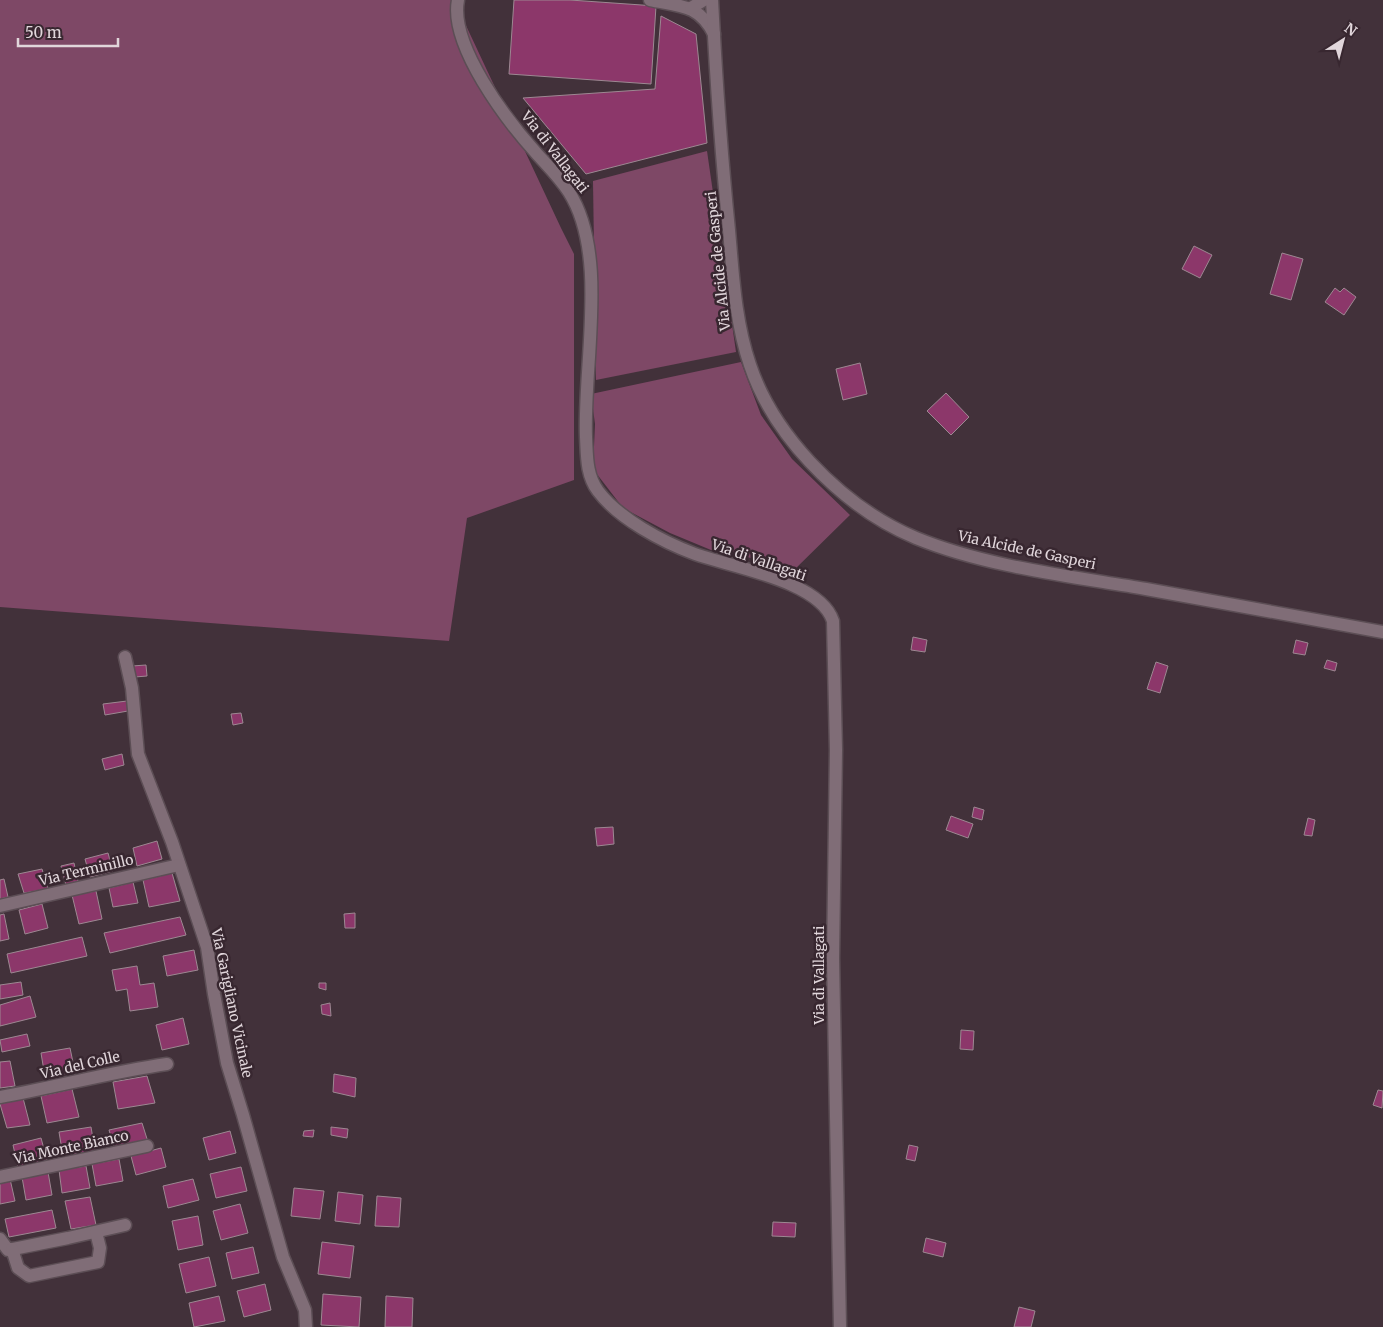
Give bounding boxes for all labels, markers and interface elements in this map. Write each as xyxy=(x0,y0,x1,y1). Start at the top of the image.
scale bar xyxy=(18,15,118,47)
north arrow xyxy=(1318,15,1368,65)
text: N xyxy=(1341,19,1360,40)
text: 50 m xyxy=(25,23,62,42)
street label: Via di Vallagati xyxy=(517,107,593,197)
street label: Via Alcide de Gasperi xyxy=(702,190,734,333)
street label: Via Alcide de Gasperi xyxy=(955,526,1098,573)
street label: Via di Vallagati xyxy=(708,535,809,585)
street label: Via Terminillo xyxy=(36,850,135,890)
street label: Via di Vallagati xyxy=(810,925,828,1026)
street label: Via Garigliano Vicinale xyxy=(207,926,257,1079)
street label: Via del Colle xyxy=(37,1047,122,1083)
street label: Via Monte Bianco xyxy=(11,1126,130,1168)

